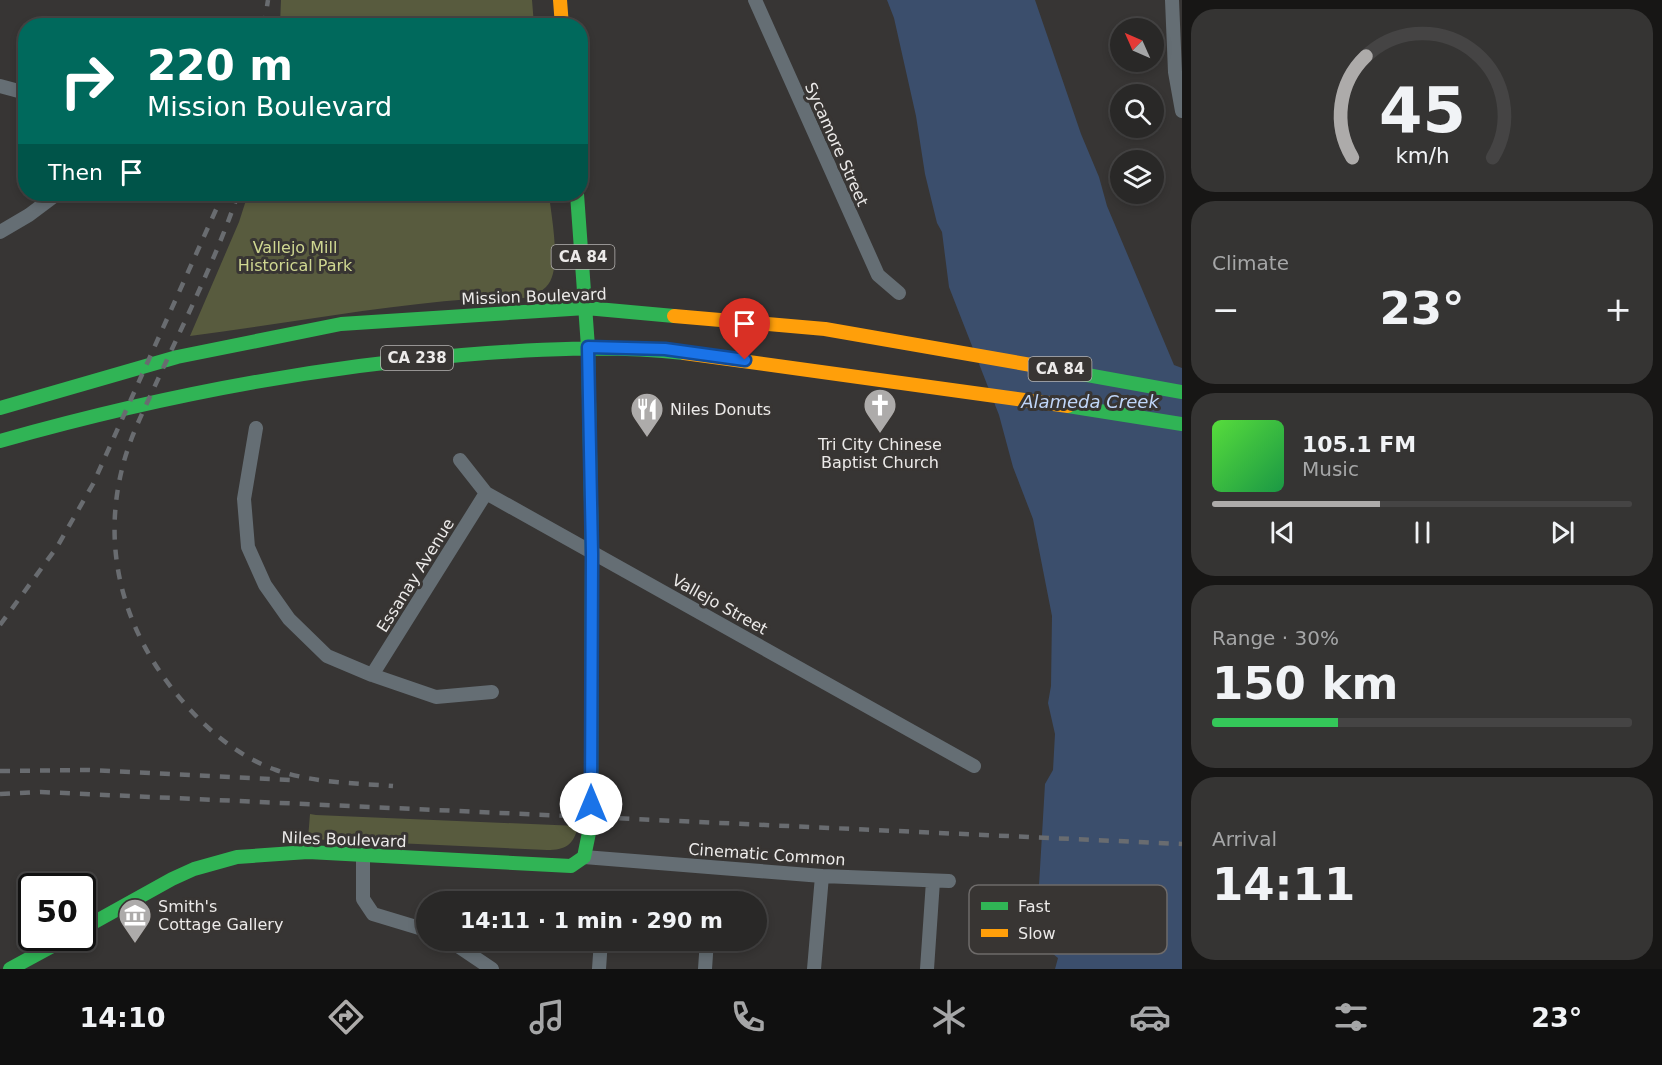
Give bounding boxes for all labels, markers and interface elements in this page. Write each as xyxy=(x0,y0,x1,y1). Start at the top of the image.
north arrow xyxy=(1110,18,1164,72)
map controls xyxy=(1110,18,1164,204)
text: 220 m xyxy=(147,41,293,90)
icon: right xyxy=(48,42,126,120)
text: 45 xyxy=(1379,74,1465,147)
street label: Sycamore Street xyxy=(801,79,872,209)
button: search xyxy=(1110,84,1164,138)
text: Mission Boulevard xyxy=(147,91,392,122)
text: km/h xyxy=(1395,143,1449,168)
button: layers xyxy=(1110,150,1164,204)
icon: arrive xyxy=(115,156,148,189)
text: Then xyxy=(48,160,103,185)
park label: Vallejo Mill Historical Park xyxy=(238,238,353,275)
road number: CA 84 xyxy=(552,245,614,269)
text: Climate xyxy=(1212,251,1289,275)
text: 23° xyxy=(1379,282,1465,335)
street label: Mission Boulevard xyxy=(461,284,607,309)
text: − xyxy=(1212,290,1240,329)
text: + xyxy=(1604,290,1632,329)
pin xyxy=(719,298,770,360)
icon: arrive xyxy=(728,307,761,340)
road number: CA 238 xyxy=(381,346,453,370)
road number: CA 84 xyxy=(1028,357,1092,381)
church icon: Tri City Chinese Baptist Church xyxy=(862,387,898,434)
restaurant icon: Niles Donuts xyxy=(629,391,665,438)
water label: Alameda Creek xyxy=(1020,391,1160,412)
place label: Niles Donuts xyxy=(670,400,771,419)
text: 105.1 FM xyxy=(1302,432,1416,457)
place label: Tri City Chinese Baptist Church xyxy=(817,435,942,472)
text: Music xyxy=(1302,457,1359,481)
street label: Essanay Avenue xyxy=(373,515,458,636)
icon: previous xyxy=(1266,516,1299,549)
icon: pause xyxy=(1406,516,1439,549)
icon: next xyxy=(1546,516,1579,549)
street label: Vallejo Street xyxy=(669,570,771,638)
text: Range · 30% xyxy=(1212,626,1339,650)
text: 150 km xyxy=(1212,657,1398,710)
position arrow xyxy=(559,772,623,836)
text: Arrival xyxy=(1212,827,1277,851)
street label: Niles Boulevard xyxy=(281,828,407,851)
street label: Cinematic Common xyxy=(688,840,846,869)
text: 14:11 xyxy=(1212,858,1355,911)
speed limit sign: 50 xyxy=(18,873,96,951)
legend xyxy=(969,885,1167,954)
museum icon: Smith's Cottage Gallery xyxy=(117,897,153,944)
place label: Smith's Cottage Gallery xyxy=(158,897,283,934)
text: Fast xyxy=(1018,897,1050,916)
text: 14:11 · 1 min · 290 m xyxy=(460,908,723,933)
text: Slow xyxy=(1018,924,1055,943)
icon: directions xyxy=(325,996,367,1038)
icon: music xyxy=(526,996,568,1038)
icon: phone xyxy=(727,996,769,1038)
icon: climate xyxy=(928,996,970,1038)
icon: car xyxy=(1129,996,1171,1038)
icon: filters xyxy=(1330,996,1372,1038)
text: 14:10 xyxy=(80,1002,166,1033)
text: 23° xyxy=(1531,1002,1582,1033)

